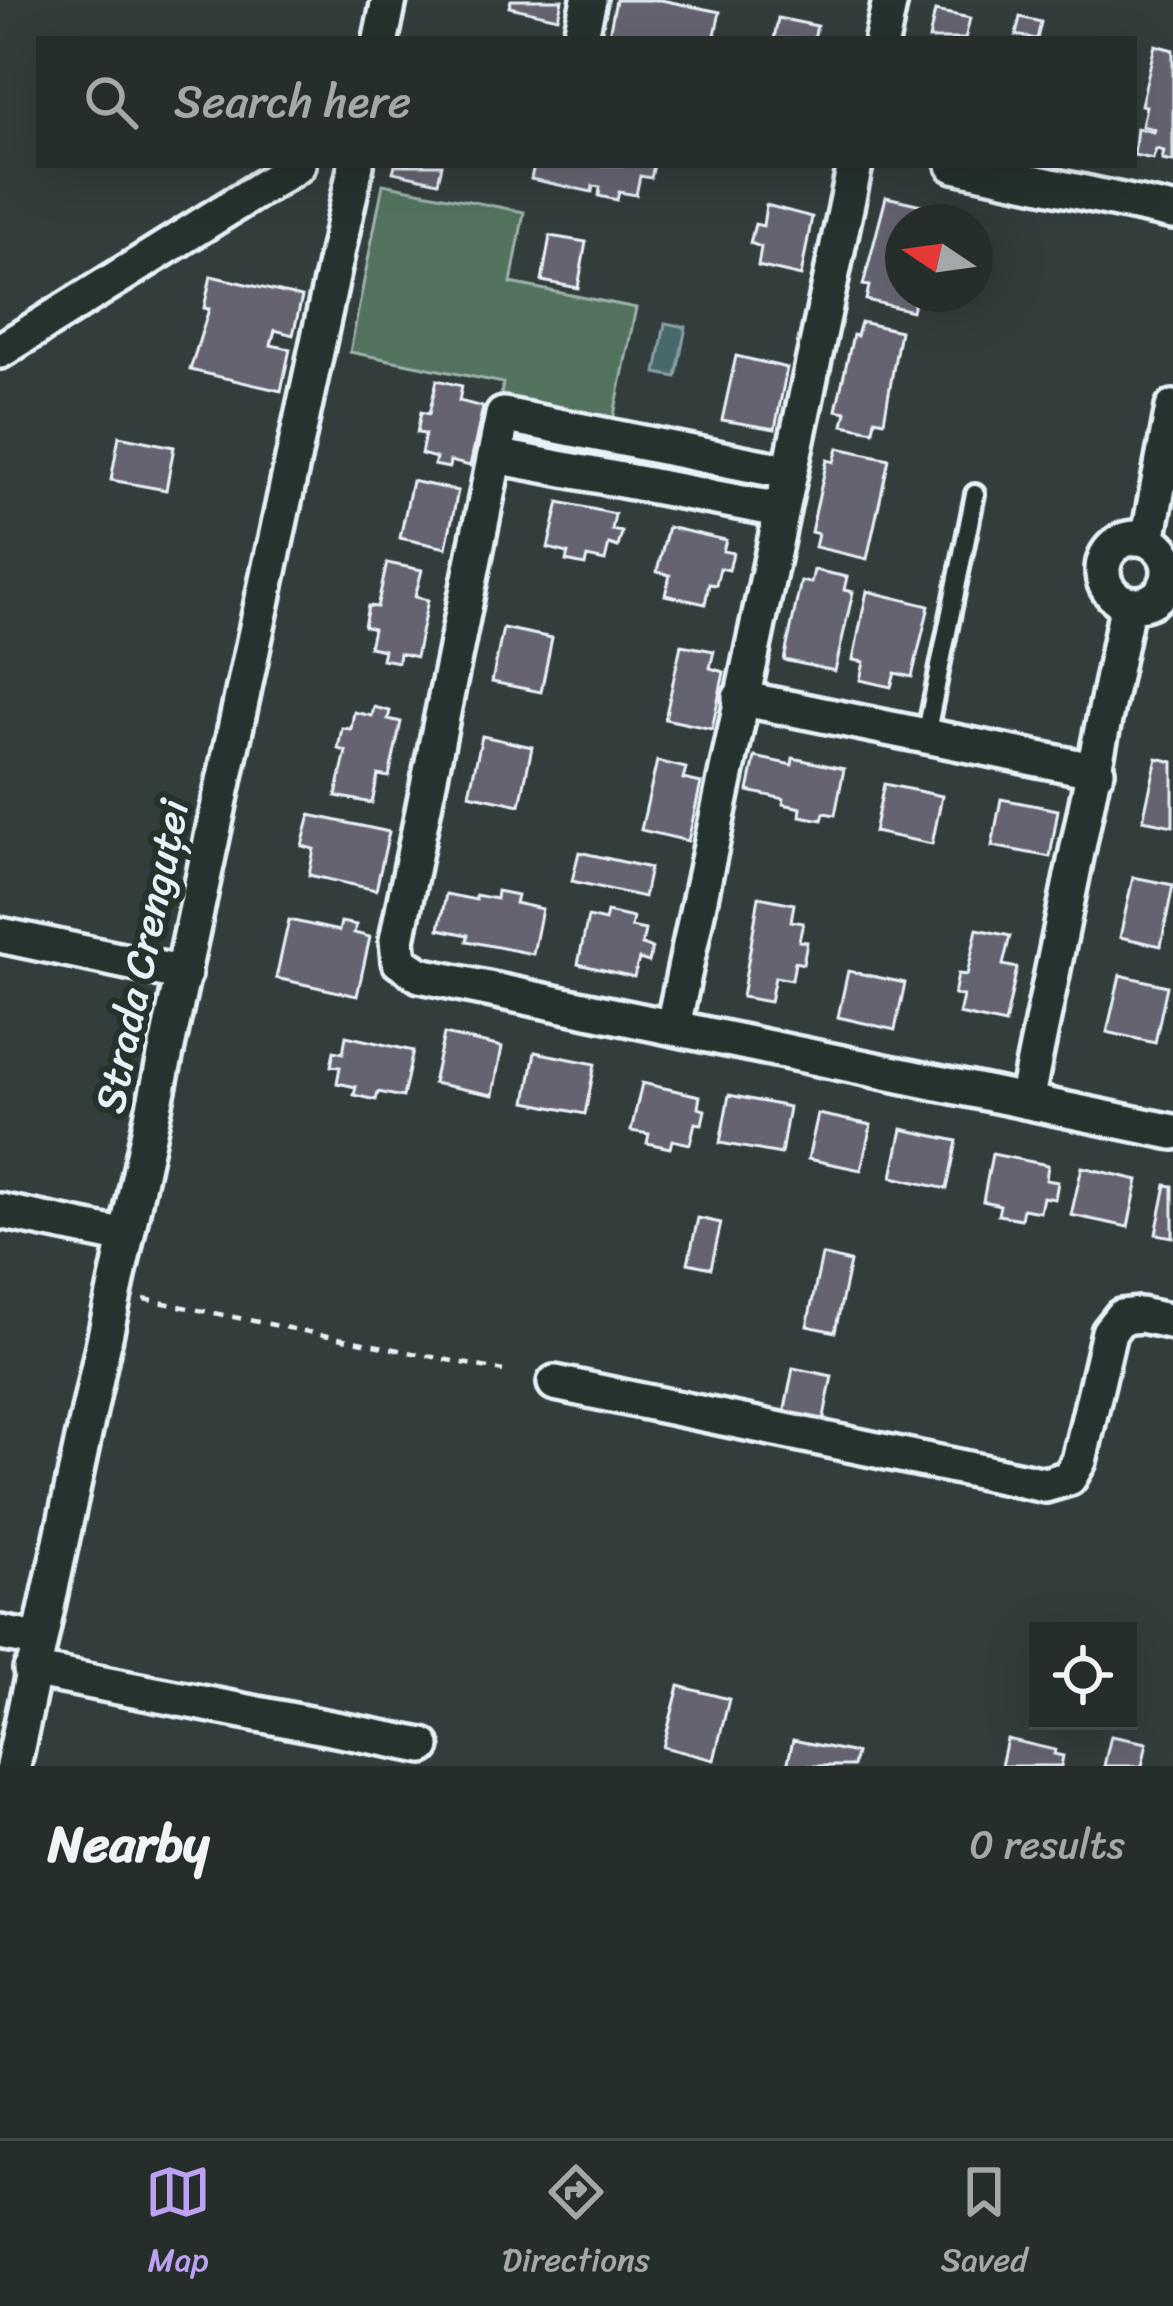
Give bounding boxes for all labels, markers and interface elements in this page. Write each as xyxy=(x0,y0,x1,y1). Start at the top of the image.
search box xyxy=(36,36,1137,168)
text: Search here xyxy=(174,62,411,142)
icon: search xyxy=(78,69,144,135)
north arrow xyxy=(885,204,993,312)
street label: Strada Crenguței xyxy=(73,791,212,1120)
map controls xyxy=(1029,1622,1137,1730)
button: locate xyxy=(1029,1622,1137,1730)
text: Nearby xyxy=(48,1799,209,1889)
text: 0 results xyxy=(969,1810,1125,1879)
tab: Map xyxy=(145,2159,211,2289)
tab: Directions xyxy=(502,2159,650,2289)
tab: Saved xyxy=(941,2159,1028,2289)

